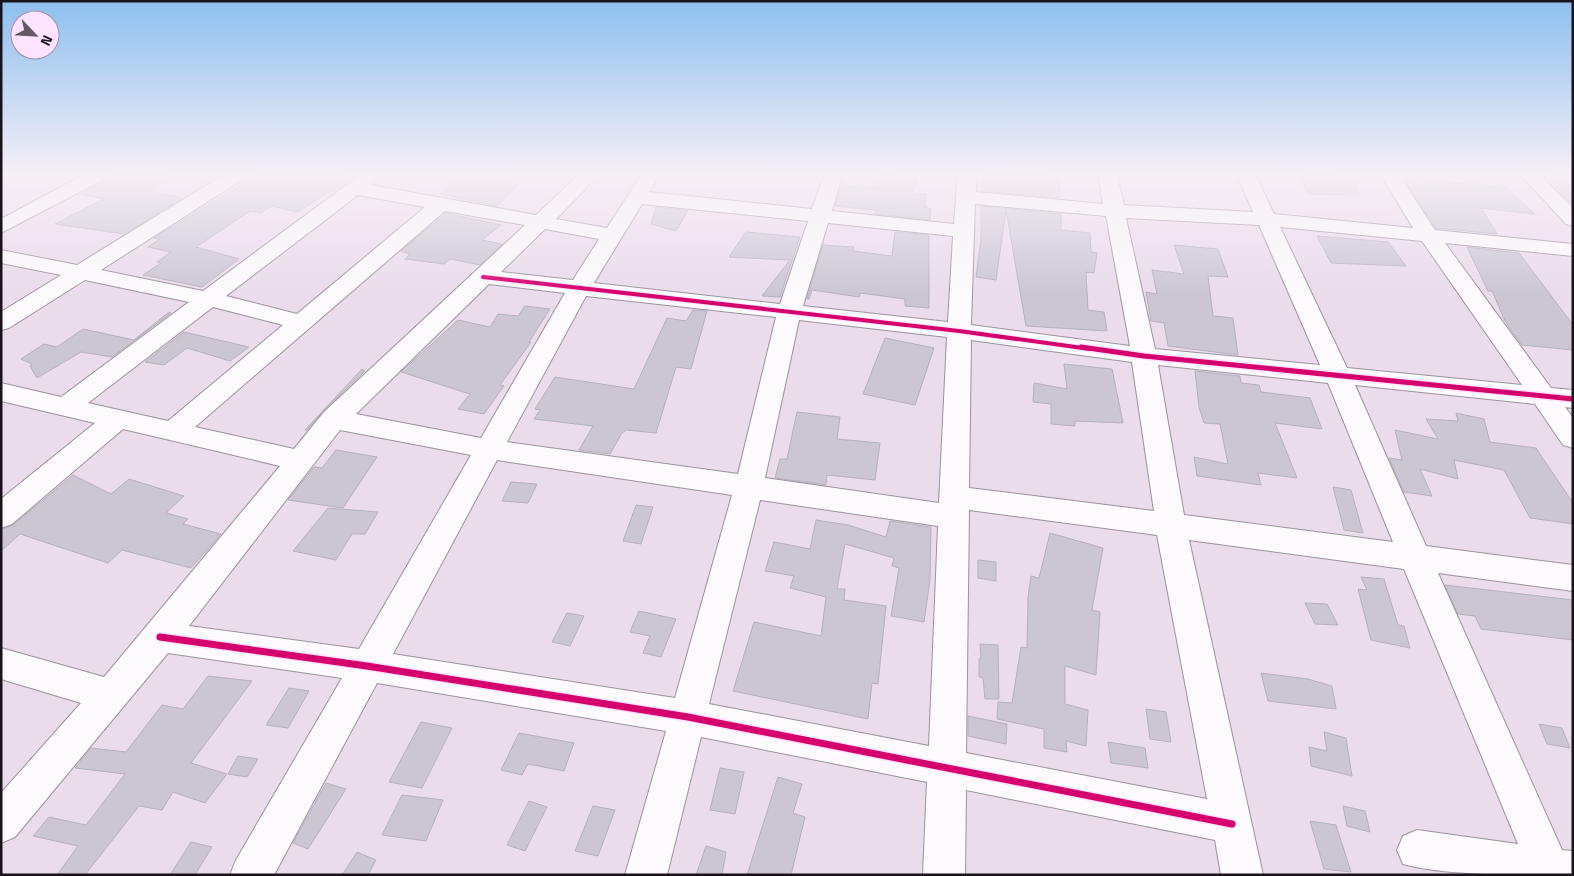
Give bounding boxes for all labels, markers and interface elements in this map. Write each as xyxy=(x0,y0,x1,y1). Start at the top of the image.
north arrow xyxy=(10,10,60,60)
text: N xyxy=(36,32,59,50)

